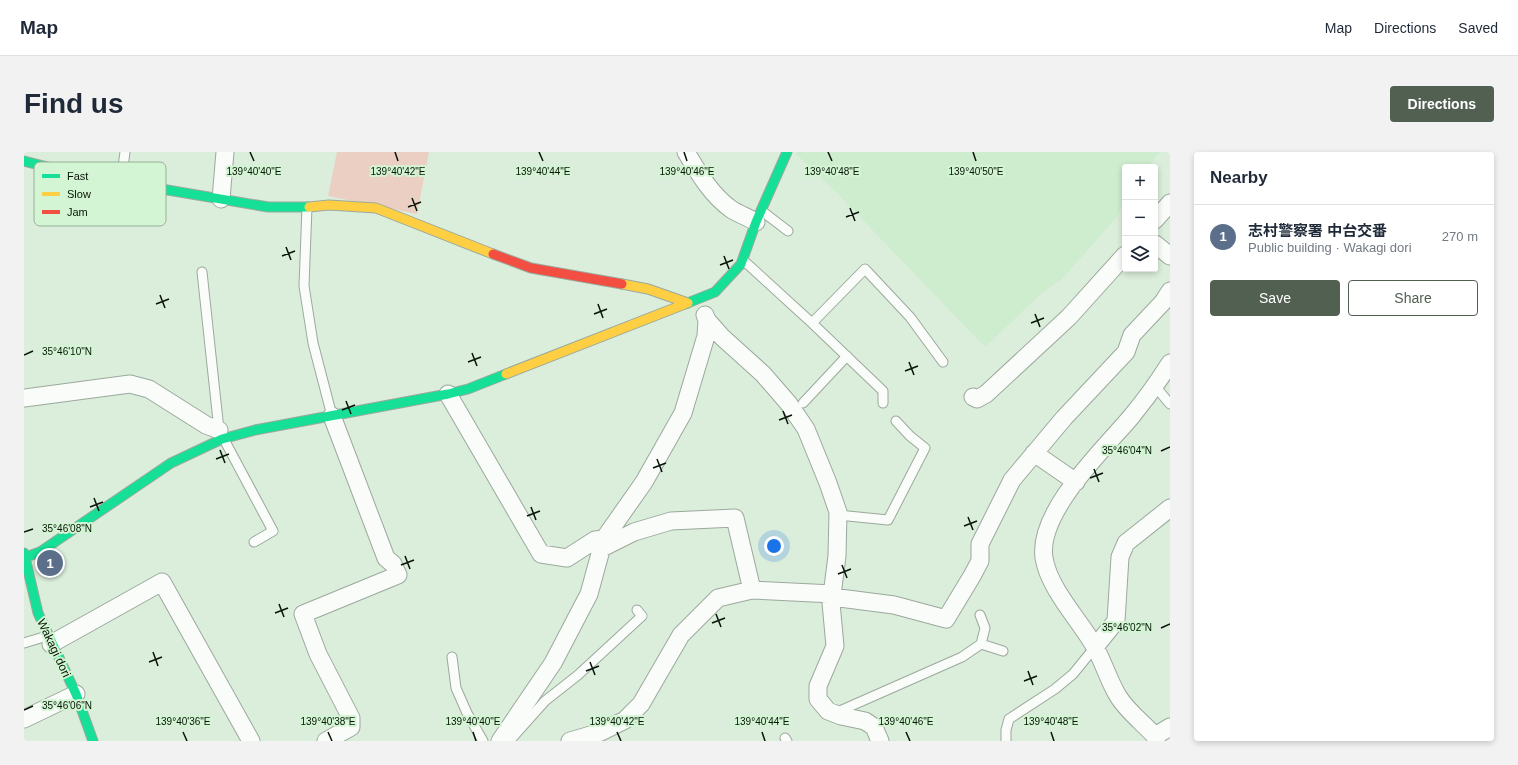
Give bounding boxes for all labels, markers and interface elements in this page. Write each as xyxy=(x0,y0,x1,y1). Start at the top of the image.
text: Map xyxy=(20,17,58,38)
text: Map xyxy=(1325,20,1352,36)
text: Directions xyxy=(1374,20,1436,36)
text: Saved xyxy=(1458,20,1498,36)
button: Directions xyxy=(1390,86,1494,122)
text: Find us xyxy=(24,88,124,119)
legend xyxy=(34,162,166,226)
map controls xyxy=(1122,164,1158,272)
button: + xyxy=(1122,164,1158,200)
text: 139°40'40"E xyxy=(226,166,282,177)
text: 139°40'42"E xyxy=(370,166,426,177)
text: 139°40'44"E xyxy=(515,166,571,177)
text: 139°40'46"E xyxy=(659,166,715,177)
text: 139°40'48"E xyxy=(804,166,860,177)
text: 139°40'50"E xyxy=(948,166,1004,177)
text: Nearby xyxy=(1210,168,1268,187)
text: Fast xyxy=(67,170,88,182)
text: Slow xyxy=(67,188,91,200)
button: − xyxy=(1122,200,1158,236)
text: Jam xyxy=(67,206,88,218)
text: 志村警察署 中台交番 xyxy=(1248,222,1387,239)
text: 1 xyxy=(1219,229,1227,244)
text: 270 m xyxy=(1442,229,1478,244)
button: layers xyxy=(1122,236,1158,272)
text: Public building · Wakagi dori xyxy=(1248,240,1412,255)
button: Save xyxy=(1210,280,1340,316)
button: Share xyxy=(1348,280,1478,316)
text: 35°46'10"N xyxy=(42,346,92,357)
text: 35°46'04"N xyxy=(1102,445,1152,456)
text: 35°46'08"N xyxy=(42,523,92,534)
your location xyxy=(764,536,784,556)
pin: 1 xyxy=(37,548,63,578)
street label: Wakagi dori xyxy=(34,617,74,679)
text: 35°46'02"N xyxy=(1102,622,1152,633)
text: 35°46'06"N xyxy=(42,700,92,711)
text: 139°40'36"E xyxy=(155,716,211,727)
text: 139°40'38"E xyxy=(300,716,356,727)
text: 139°40'40"E xyxy=(445,716,501,727)
text: 139°40'42"E xyxy=(589,716,645,727)
text: 139°40'44"E xyxy=(734,716,790,727)
text: 139°40'46"E xyxy=(878,716,934,727)
text: 139°40'48"E xyxy=(1023,716,1079,727)

